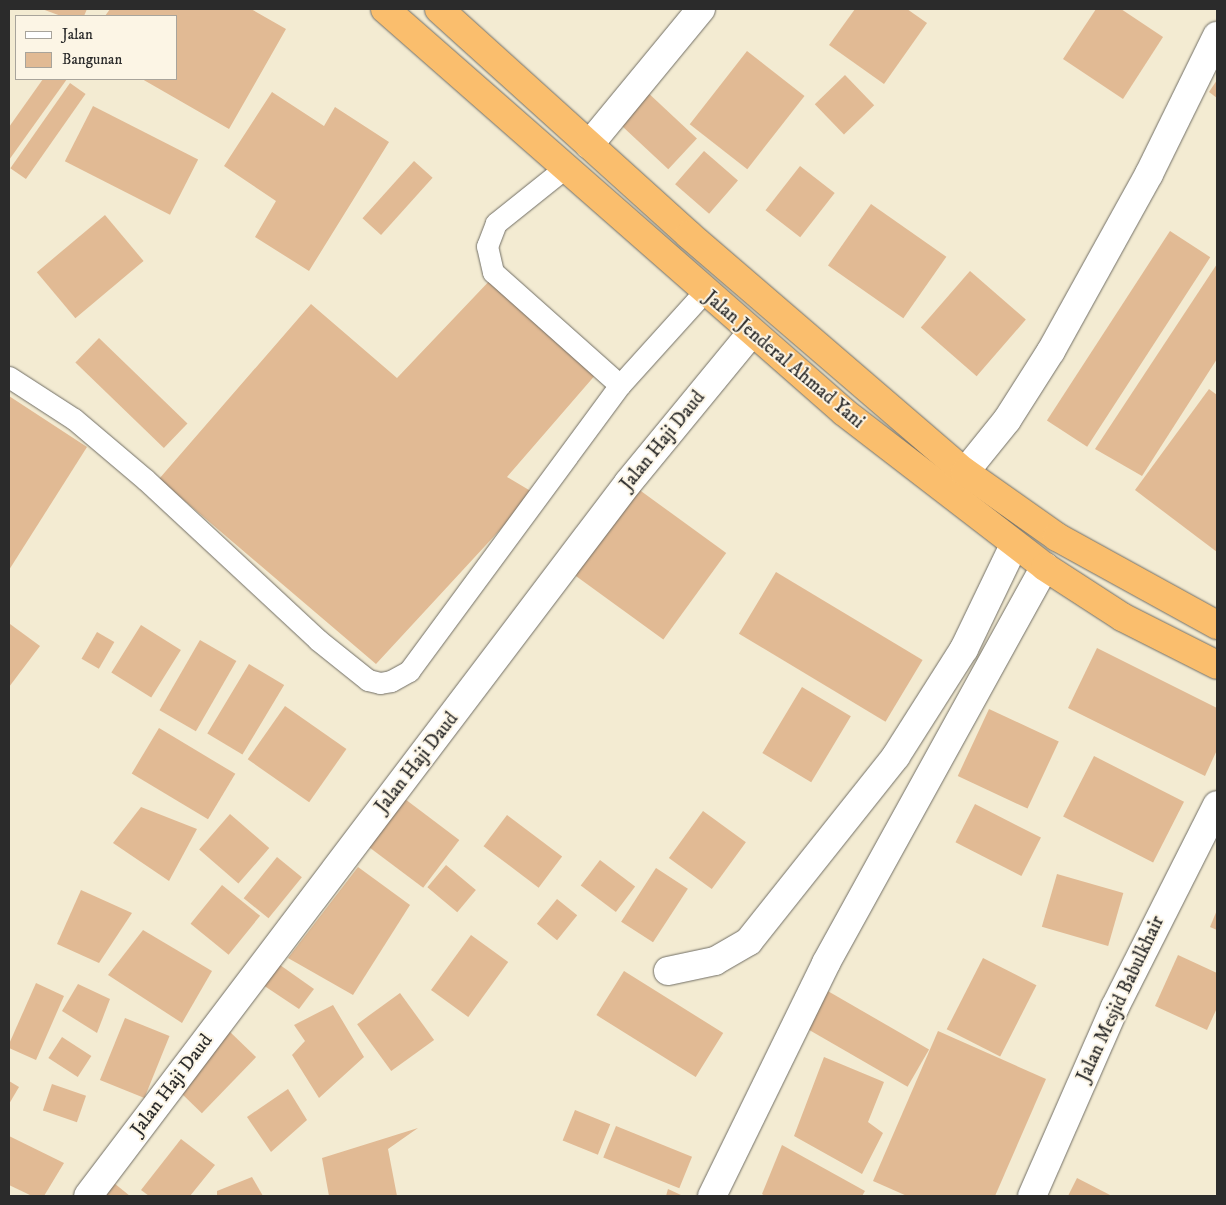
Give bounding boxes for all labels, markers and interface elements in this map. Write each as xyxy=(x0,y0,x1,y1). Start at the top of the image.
legend xyxy=(15,15,178,80)
text: Jalan xyxy=(62,25,93,44)
text: Bangunan xyxy=(62,50,122,69)
street label: Jalan Jenderal Ahmad Yani xyxy=(699,286,869,434)
street label: Jalan Haji Daud xyxy=(616,387,710,495)
street label: Jalan Haji Daud xyxy=(371,708,463,818)
street label: Jalan Mesjid Babulkhair xyxy=(1073,912,1169,1086)
street label: Jalan Haji Daud xyxy=(126,1030,218,1140)

